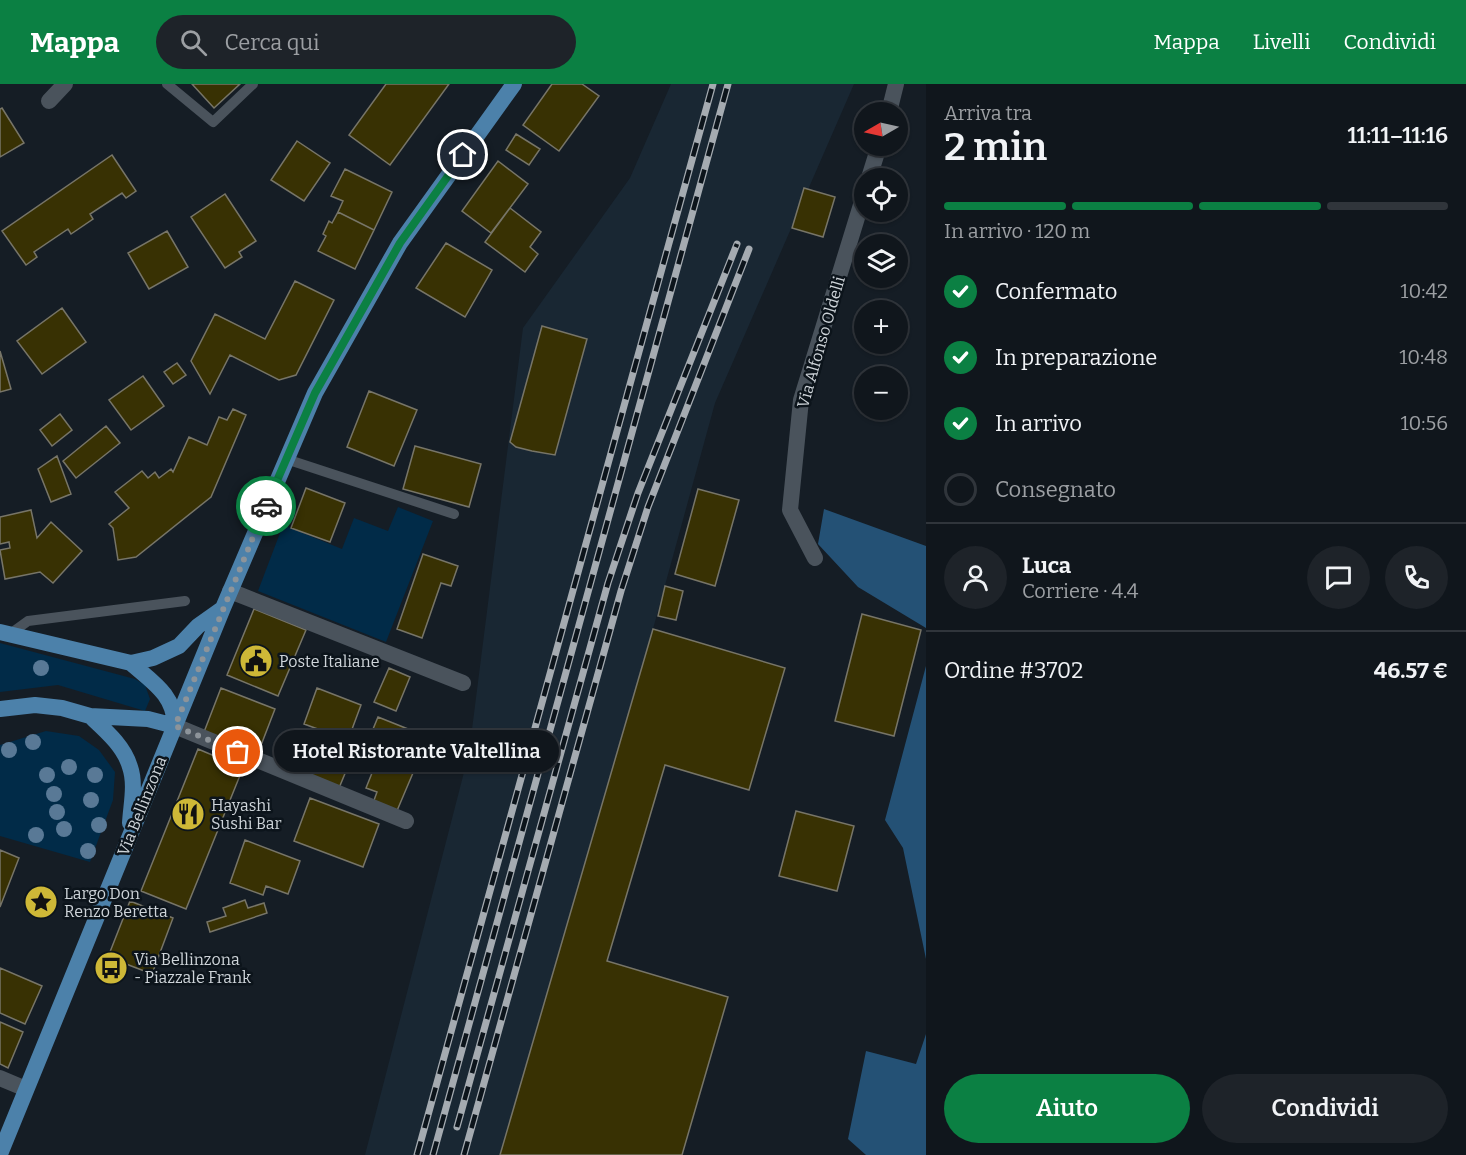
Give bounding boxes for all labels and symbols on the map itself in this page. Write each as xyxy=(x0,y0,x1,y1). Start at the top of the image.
north arrow xyxy=(854,102,908,156)
pin xyxy=(437,129,488,180)
street label: Via Alfonso Oldelli xyxy=(793,274,849,410)
courier xyxy=(236,476,296,536)
public building icon: Poste Italiane xyxy=(238,643,274,679)
place label: Poste Italiane xyxy=(279,652,379,671)
pin xyxy=(212,726,263,777)
callout: Hotel Ristorante Valtellina xyxy=(274,731,559,773)
street label: Via Bellinzona xyxy=(113,753,171,859)
restaurant icon: Hayashi Sushi Bar xyxy=(170,796,206,832)
place label: Hayashi Sushi Bar xyxy=(211,796,282,833)
place icon: Largo Don Renzo Beretta xyxy=(23,884,59,920)
place label: Largo Don Renzo Beretta xyxy=(64,884,168,921)
bus stop icon: Via Bellinzona - Piazzale Frank xyxy=(93,950,129,986)
place label: Via Bellinzona - Piazzale Frank xyxy=(134,950,251,987)

